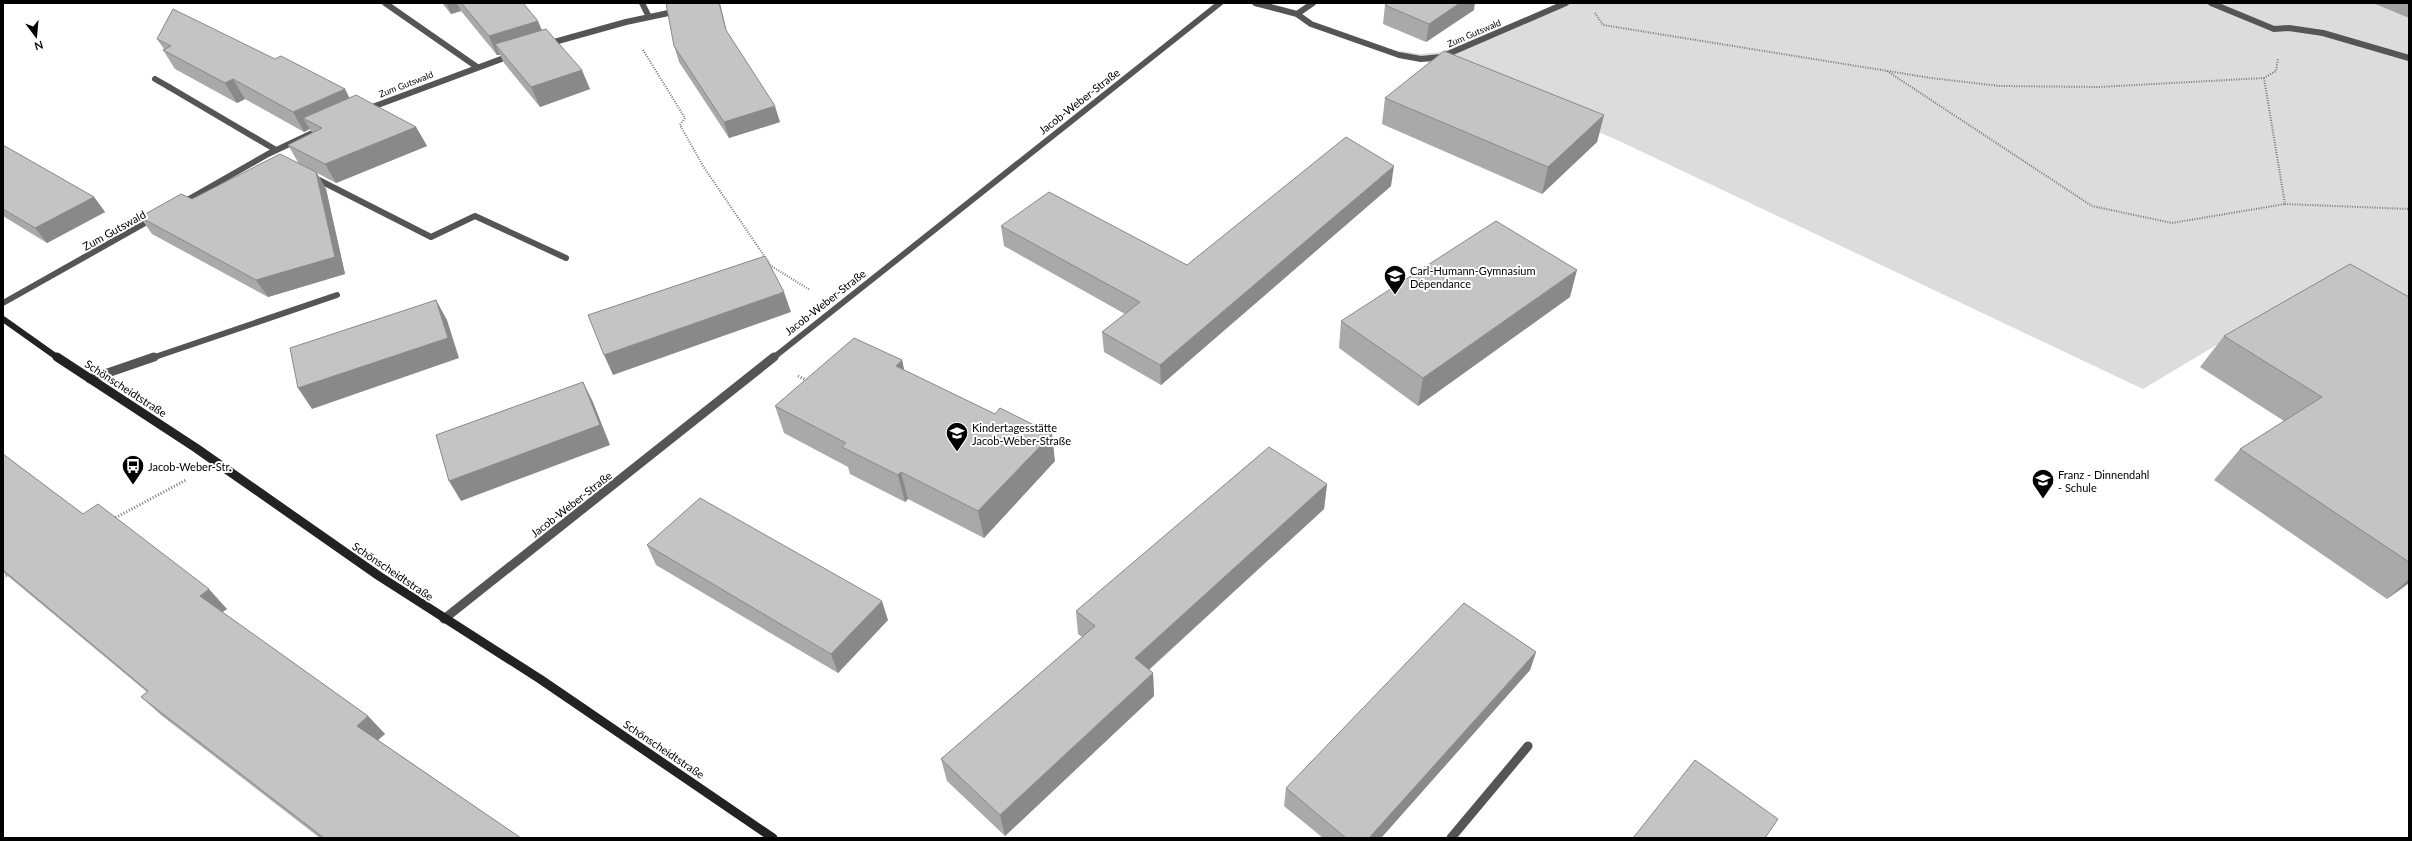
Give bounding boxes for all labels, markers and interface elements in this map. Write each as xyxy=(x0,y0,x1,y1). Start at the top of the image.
north arrow xyxy=(16,16,56,56)
street label: Zum Gutswald xyxy=(1446,17,1502,49)
text: N xyxy=(33,39,45,54)
street label: Jacob-Weber-Straße xyxy=(1036,65,1122,137)
street label: Zum Gutswald xyxy=(377,69,435,99)
street label: Zum Gutswald xyxy=(80,207,148,253)
school or university icon: Carl-Humann-Gymnasium Dépendance xyxy=(1382,263,1408,296)
place label: Carl-Humann-Gymnasium Dépendance xyxy=(1410,264,1536,290)
street label: Jacob-Weber-Straße xyxy=(782,266,868,338)
street label: Schönscheidtstraße xyxy=(83,357,169,419)
school or university icon: Kindertagesstätte Jacob-Weber-Straße xyxy=(944,420,970,453)
place label: Kindertagesstätte Jacob-Weber-Straße xyxy=(972,421,1071,447)
bus stop icon: Jacob-Weber-Str. xyxy=(120,453,146,486)
place label: Jacob-Weber-Str. xyxy=(148,460,232,473)
school or university icon: Franz - Dinnendahl - Schule xyxy=(2030,467,2056,500)
street label: Jacob-Weber-Straße xyxy=(528,468,614,540)
place label: Franz - Dinnendahl - Schule xyxy=(2058,468,2149,494)
street label: Schönscheidtstraße xyxy=(350,539,436,603)
street label: Schönscheidtstraße xyxy=(621,717,707,781)

